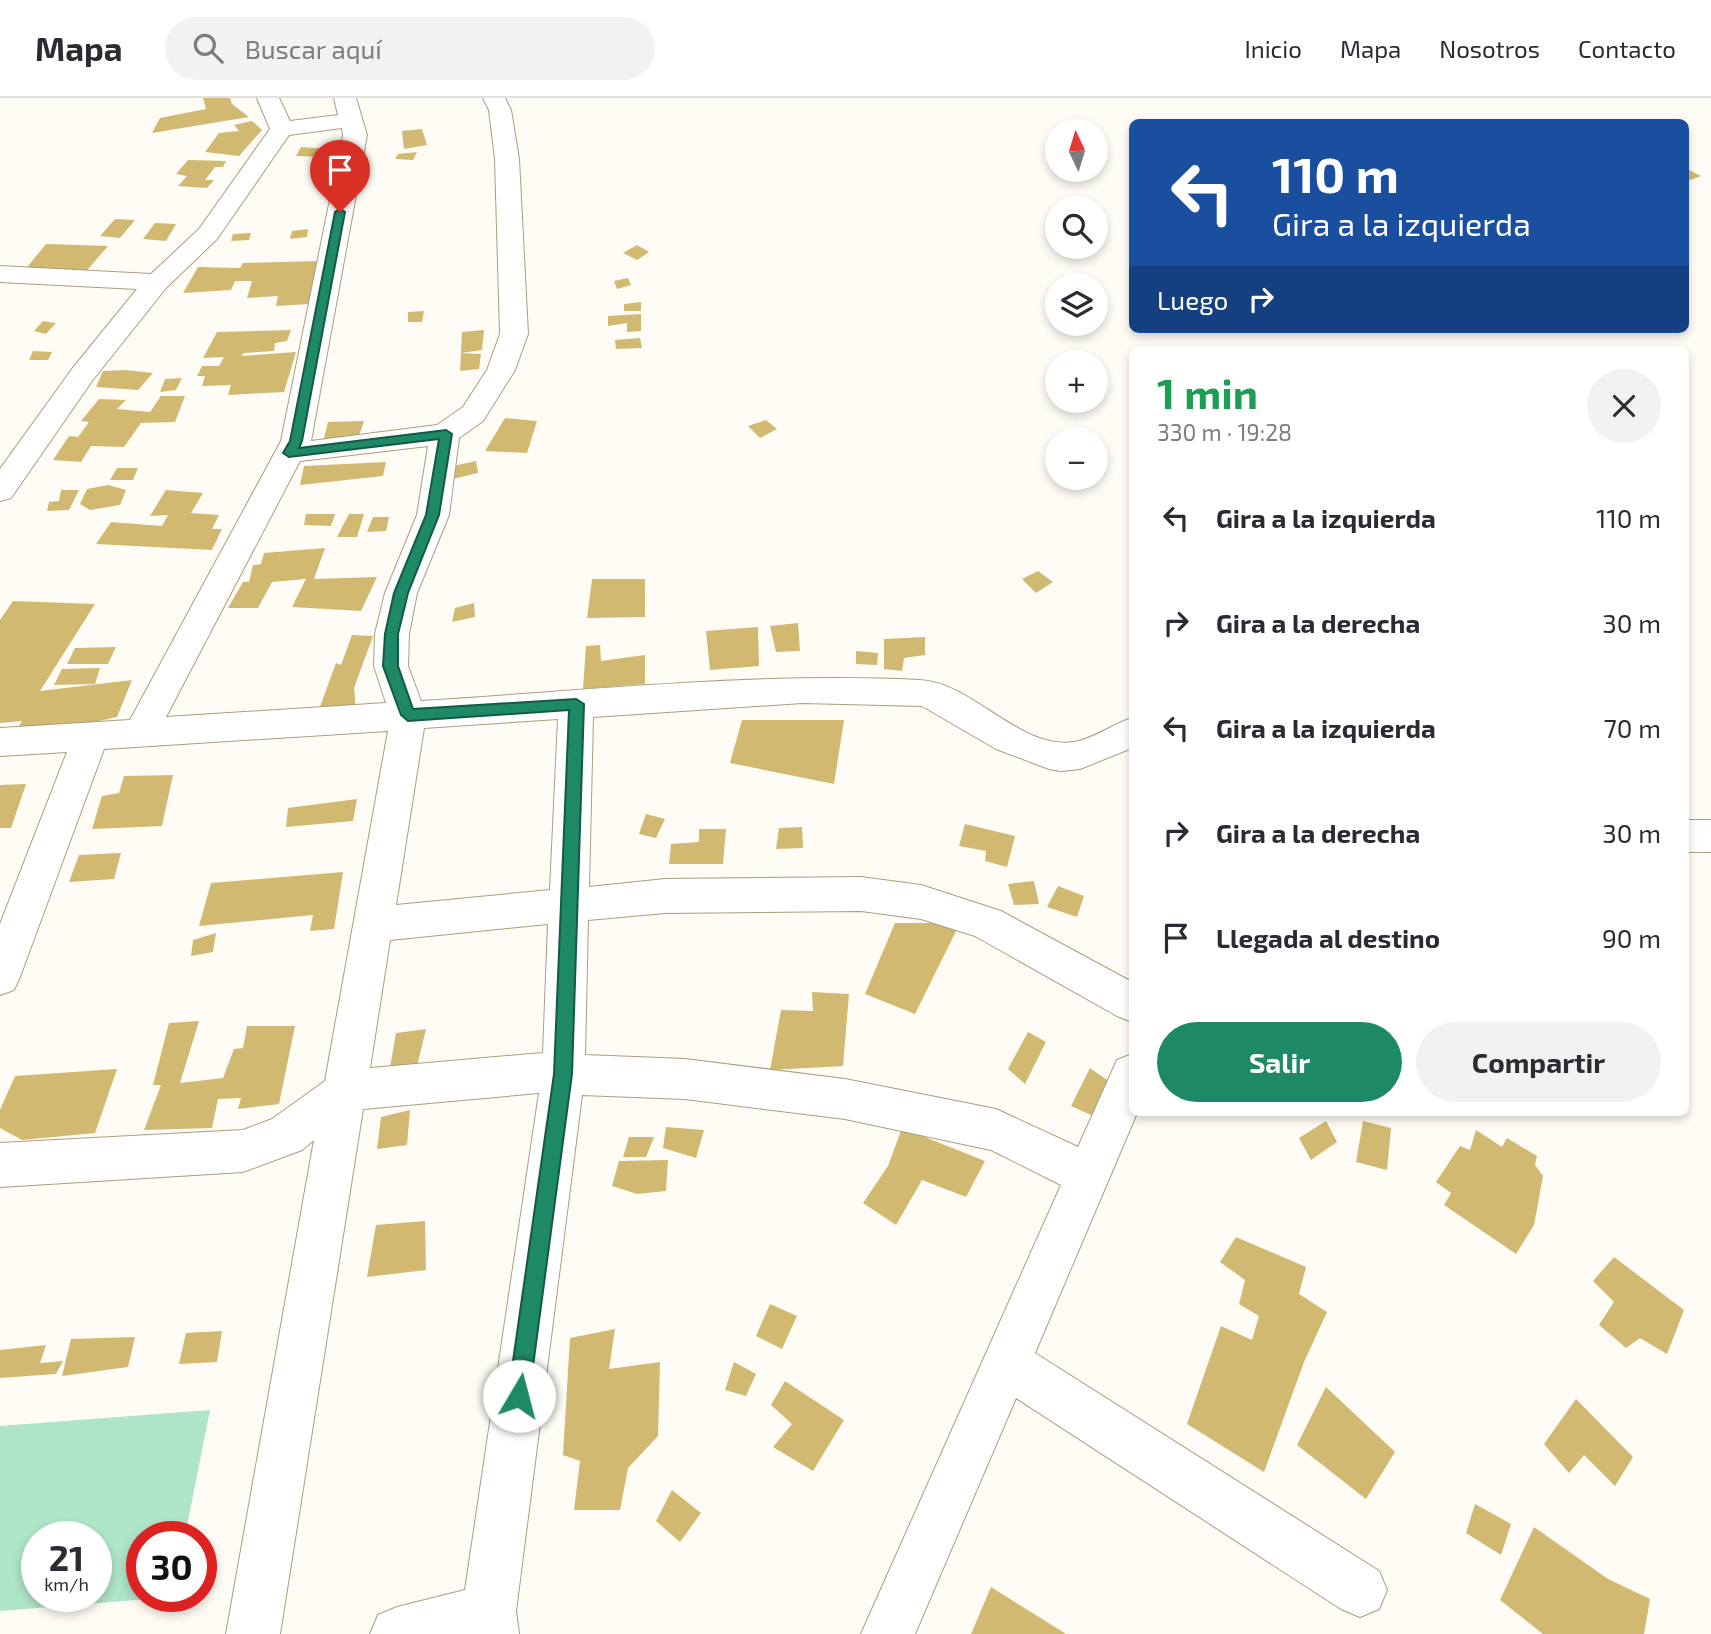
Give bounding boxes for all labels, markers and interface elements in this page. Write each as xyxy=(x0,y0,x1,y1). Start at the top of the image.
search box xyxy=(165,17,655,80)
text: Mapa xyxy=(35,28,123,68)
icon: search xyxy=(189,29,227,67)
text: Buscar aquí xyxy=(245,33,382,64)
text: Inicio xyxy=(1244,34,1302,63)
text: Mapa xyxy=(1340,34,1401,63)
text: Nosotros xyxy=(1439,34,1540,63)
text: Contacto xyxy=(1578,34,1676,63)
north arrow xyxy=(1045,119,1108,182)
map controls xyxy=(1045,119,1108,490)
pin xyxy=(310,140,370,212)
text: 110 m xyxy=(1272,144,1399,203)
icon: left xyxy=(1157,147,1248,238)
icon: arrive xyxy=(321,151,359,189)
button: search xyxy=(1045,196,1108,259)
text: Gira a la izquierda xyxy=(1272,204,1531,242)
button: layers xyxy=(1045,273,1108,336)
icon: right xyxy=(1242,280,1280,318)
text: Luego xyxy=(1157,284,1228,315)
button: + xyxy=(1045,350,1108,413)
text: 1 min xyxy=(1157,367,1258,417)
button: close xyxy=(1587,369,1661,443)
text: 330 m · 19:28 xyxy=(1157,418,1292,446)
button: − xyxy=(1045,427,1108,490)
icon: left xyxy=(1157,499,1195,537)
text: Gira a la izquierda xyxy=(1216,502,1436,533)
text: 110 m xyxy=(1596,502,1661,533)
icon: right xyxy=(1157,604,1195,642)
text: Gira a la derecha xyxy=(1216,607,1420,638)
text: 30 m xyxy=(1602,607,1661,638)
icon: left xyxy=(1157,709,1195,747)
text: Gira a la izquierda xyxy=(1216,712,1436,743)
text: 70 m xyxy=(1603,712,1661,743)
icon: right xyxy=(1157,814,1195,852)
text: Gira a la derecha xyxy=(1216,817,1420,848)
text: 30 m xyxy=(1602,817,1661,848)
icon: arrive xyxy=(1157,919,1195,957)
text: Llegada al destino xyxy=(1216,922,1440,953)
text: 90 m xyxy=(1602,922,1661,953)
button: Salir xyxy=(1157,1022,1402,1102)
button: Compartir xyxy=(1416,1022,1661,1102)
position arrow xyxy=(482,1359,556,1433)
speed limit sign: 30 xyxy=(126,1521,217,1612)
text: 21 xyxy=(49,1536,84,1578)
text: km/h xyxy=(44,1573,89,1595)

